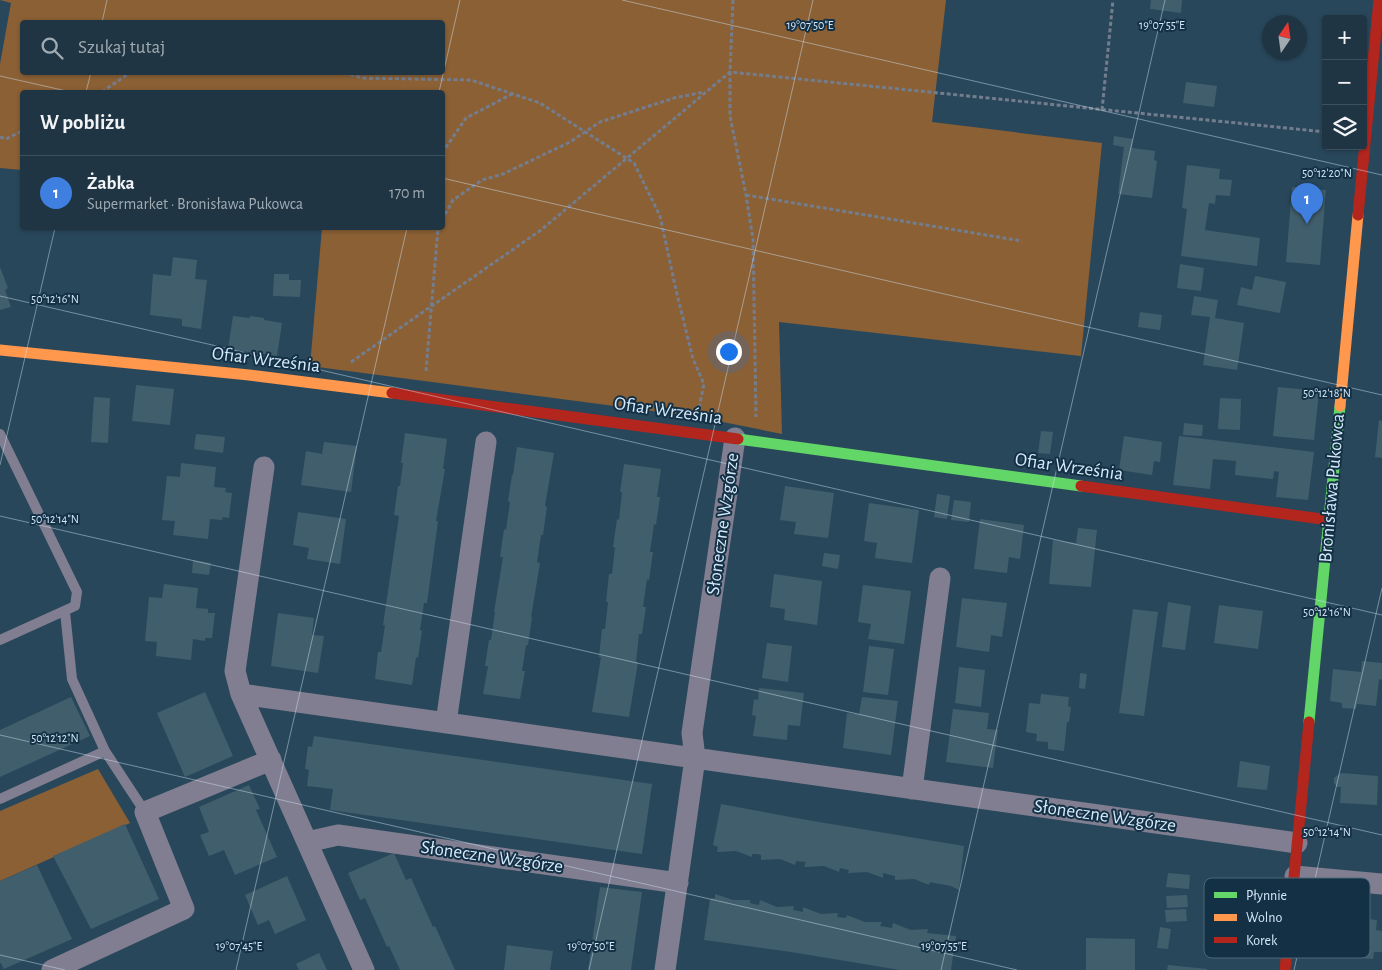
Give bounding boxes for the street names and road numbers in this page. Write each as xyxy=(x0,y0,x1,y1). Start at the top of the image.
street label: Ofiar Września xyxy=(211,344,322,376)
street label: Ofiar Września xyxy=(613,394,724,428)
street label: Bronisława Pukowca xyxy=(1316,412,1348,563)
street label: Ofiar Września xyxy=(1014,450,1125,484)
street label: Słoneczne Wzgórze xyxy=(704,452,742,596)
street label: Słoneczne Wzgórze xyxy=(1033,797,1177,835)
street label: Słoneczne Wzgórze xyxy=(420,838,564,876)

